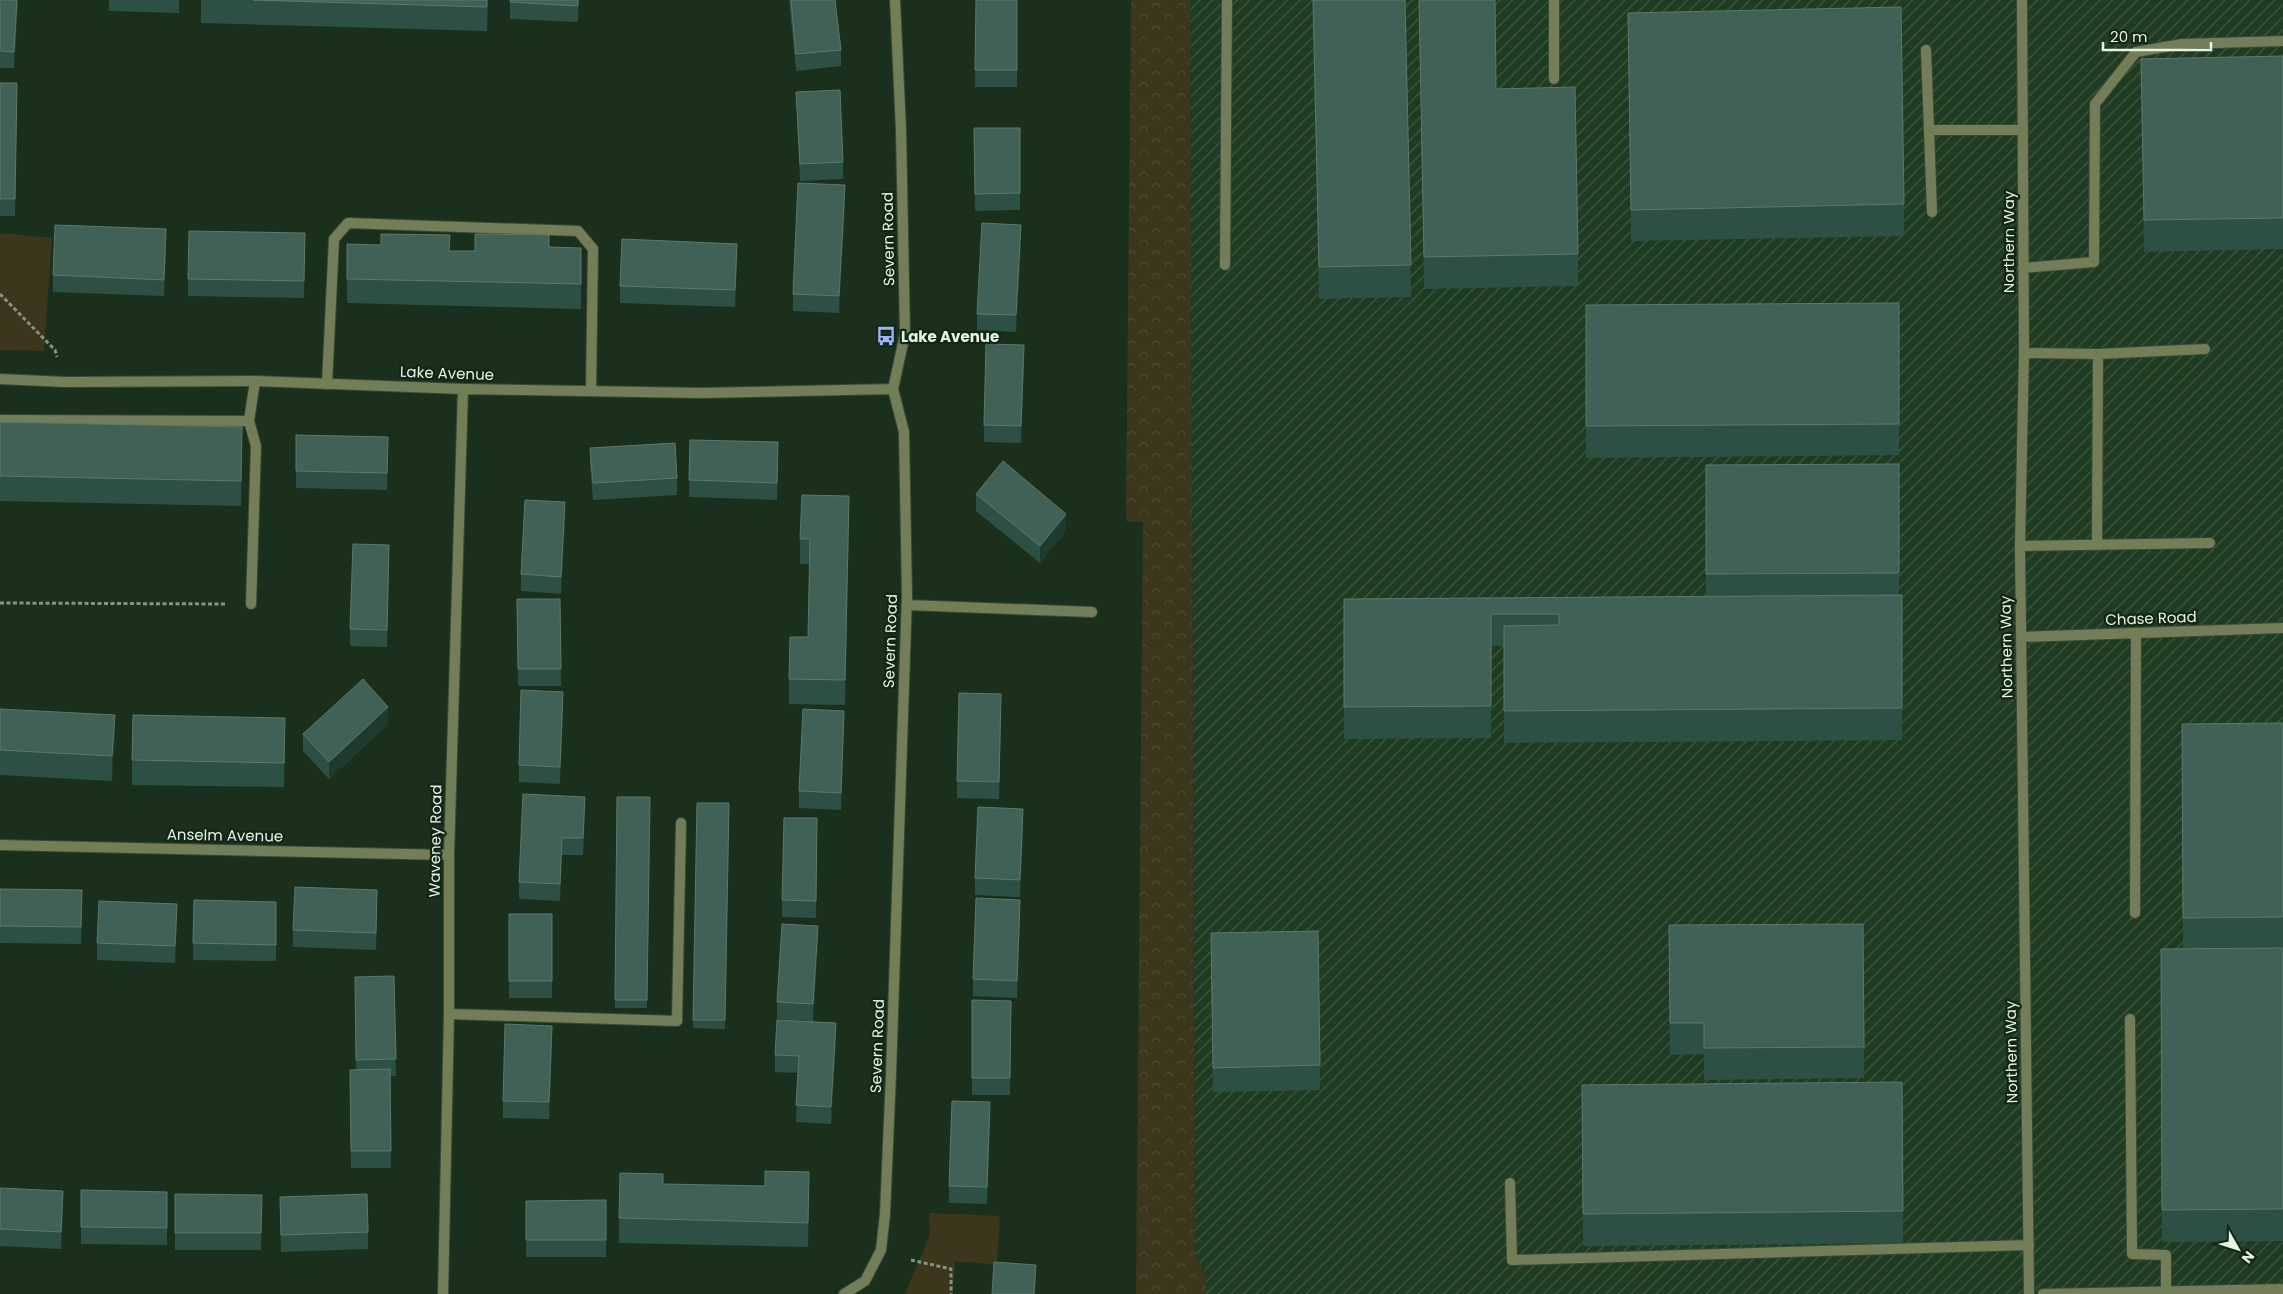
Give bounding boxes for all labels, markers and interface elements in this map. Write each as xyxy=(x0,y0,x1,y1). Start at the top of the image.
scale bar xyxy=(2103,20,2210,52)
text: 20 m xyxy=(2110,26,2148,47)
street label: Northern Way xyxy=(1998,190,2019,293)
street label: Severn Road xyxy=(877,192,899,286)
bus stop icon: Lake Avenue xyxy=(875,325,897,347)
place label: Lake Avenue xyxy=(901,326,999,347)
street label: Lake Avenue xyxy=(400,361,494,385)
street label: Severn Road xyxy=(878,594,902,688)
street label: Northern Way xyxy=(1995,595,2017,698)
street label: Chase Road xyxy=(2105,606,2197,630)
street label: Waveney Road xyxy=(424,784,446,898)
street label: Anselm Avenue xyxy=(167,823,283,847)
street label: Severn Road xyxy=(865,999,889,1093)
street label: Northern Way xyxy=(2000,1000,2022,1103)
north arrow xyxy=(2213,1224,2263,1274)
text: N xyxy=(2237,1247,2259,1268)

